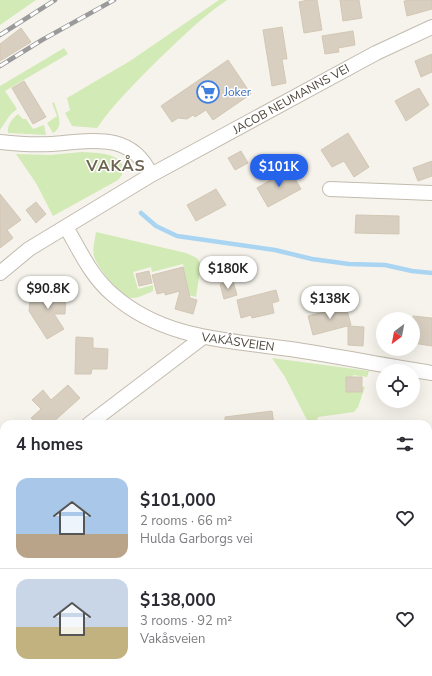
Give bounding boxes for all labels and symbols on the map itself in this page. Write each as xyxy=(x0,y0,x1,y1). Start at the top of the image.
street label: JACOB NEUMANNS VEI xyxy=(229,60,352,138)
supermarket icon: Joker xyxy=(195,79,221,105)
place label: Joker xyxy=(223,84,252,100)
pin: $101K xyxy=(251,154,307,188)
district label: VAKÅS xyxy=(85,155,146,177)
pin: $180K xyxy=(200,256,256,290)
pin: $90.8K xyxy=(15,276,81,310)
pin: $138K xyxy=(302,286,358,320)
north arrow xyxy=(376,312,420,356)
street label: VAKÅSVEIEN xyxy=(199,329,276,355)

